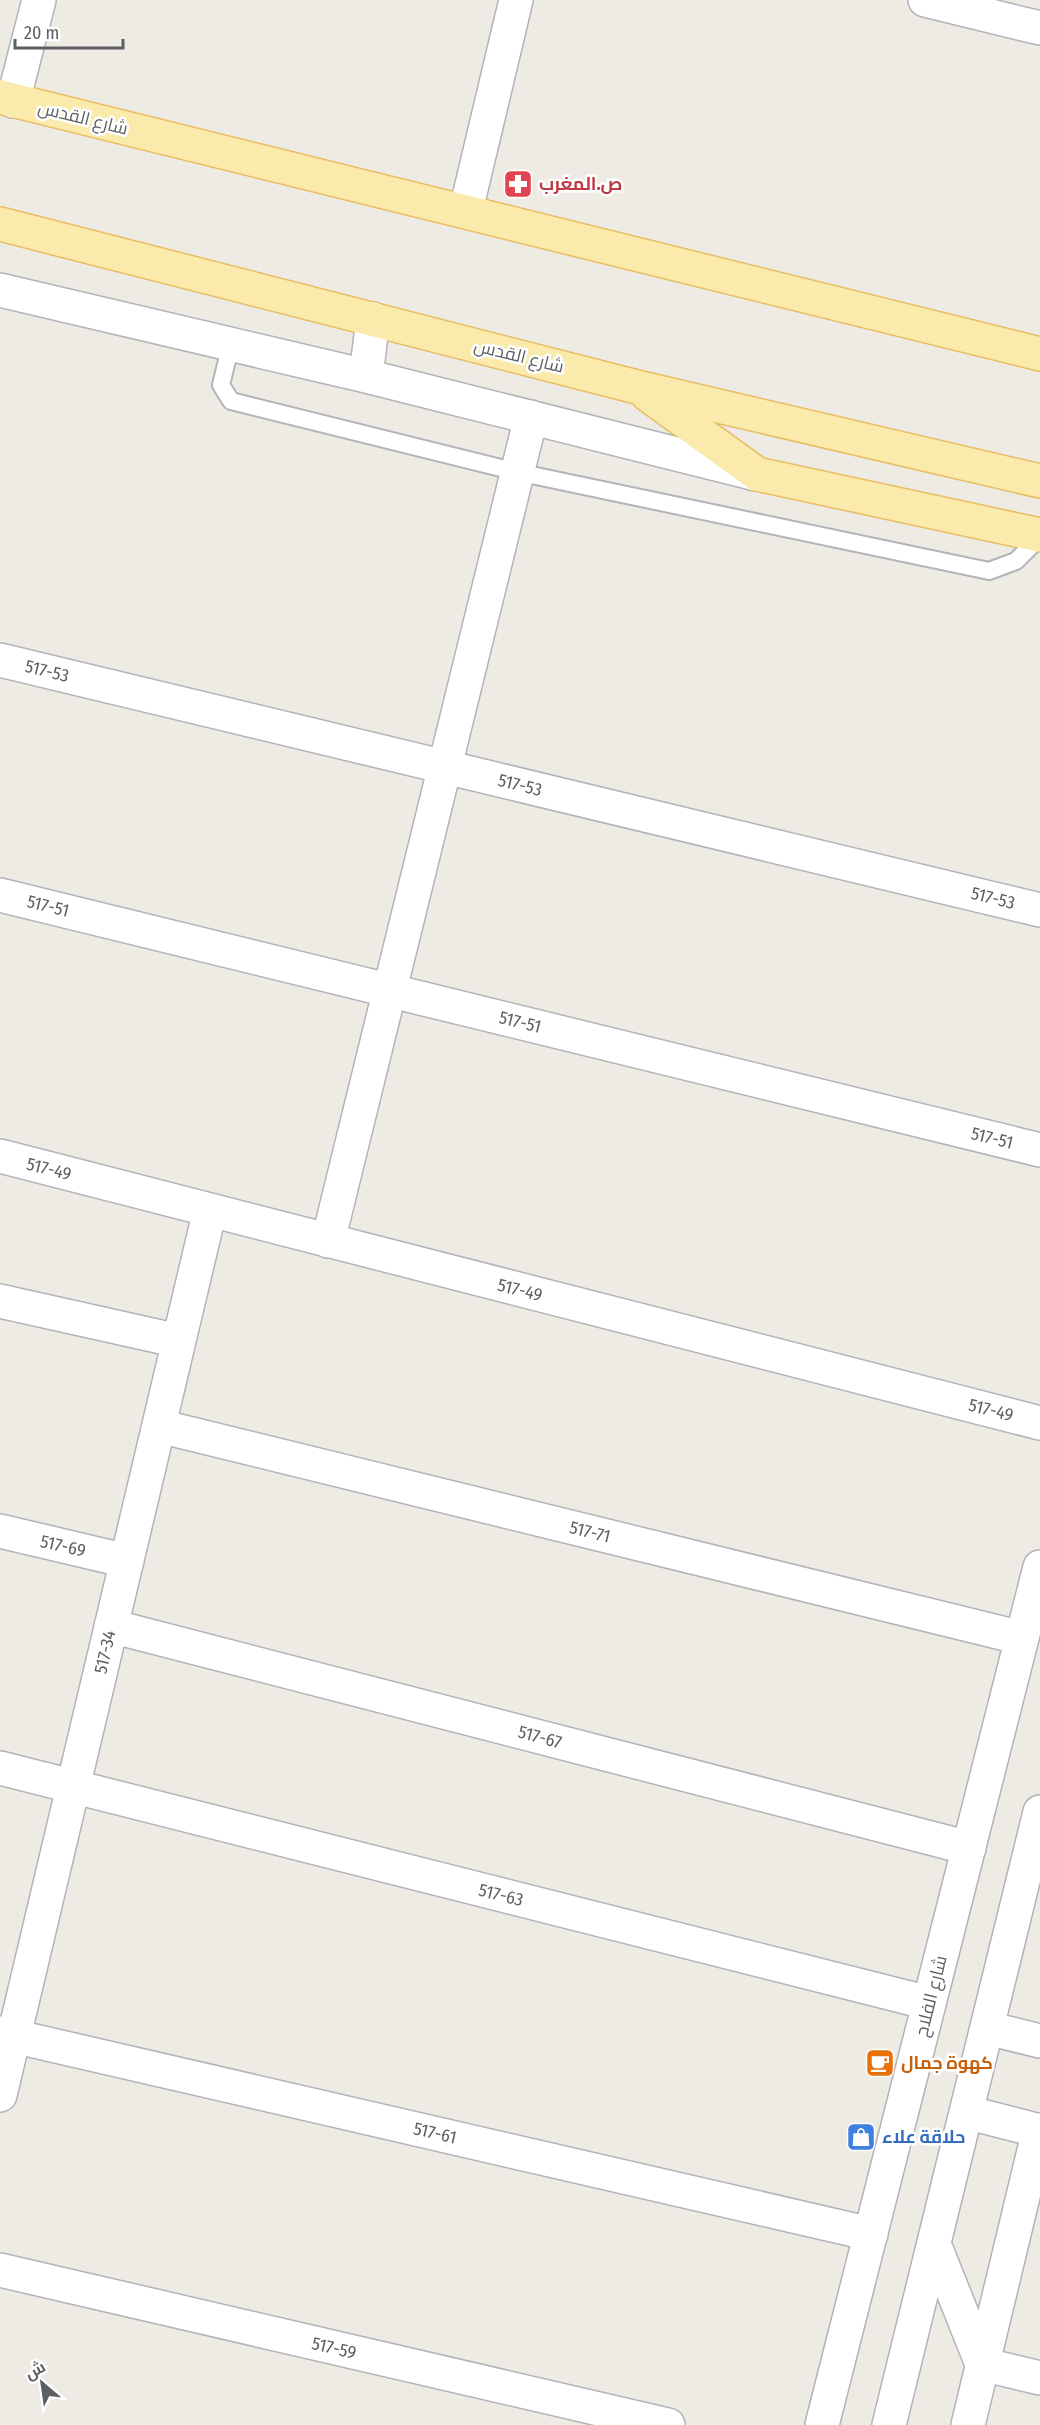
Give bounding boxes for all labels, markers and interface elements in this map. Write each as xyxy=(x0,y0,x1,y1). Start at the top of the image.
scale bar xyxy=(15,12,123,50)
text: 20 m xyxy=(24,22,59,44)
street label: شارع القدس xyxy=(36,96,130,141)
pharmacy icon: ص.المغرب xyxy=(502,168,534,200)
place label: ص.المغرب xyxy=(539,173,623,195)
street label: شارع القدس xyxy=(472,334,566,379)
street label: 517-53 xyxy=(23,655,71,687)
street label: 517-53 xyxy=(496,769,544,801)
street label: 517-53 xyxy=(969,882,1017,914)
street label: 517-51 xyxy=(25,890,71,922)
street label: 517-51 xyxy=(497,1006,543,1038)
street label: 517-51 xyxy=(969,1122,1015,1154)
street label: 517-49 xyxy=(24,1153,74,1185)
street label: 517-49 xyxy=(495,1274,545,1306)
street label: 517-49 xyxy=(966,1394,1016,1426)
street label: 517-71 xyxy=(567,1516,613,1548)
street label: 517-69 xyxy=(38,1530,88,1562)
street label: 517-34 xyxy=(89,1628,121,1676)
street label: 517-67 xyxy=(516,1721,564,1753)
street label: 517-63 xyxy=(476,1879,526,1911)
street label: شارع الفلاح xyxy=(910,1953,953,2039)
cafe icon: كهوة جمال xyxy=(864,2047,896,2079)
place label: كهوة جمال xyxy=(901,2052,993,2074)
street label: 517-61 xyxy=(411,2117,459,2149)
shop icon: حلاقة علاء xyxy=(845,2121,877,2153)
place label: حلاقة علاء xyxy=(882,2126,965,2148)
street label: 517-59 xyxy=(310,2332,358,2364)
north arrow xyxy=(12,2353,72,2413)
text: ش xyxy=(21,2357,49,2384)

